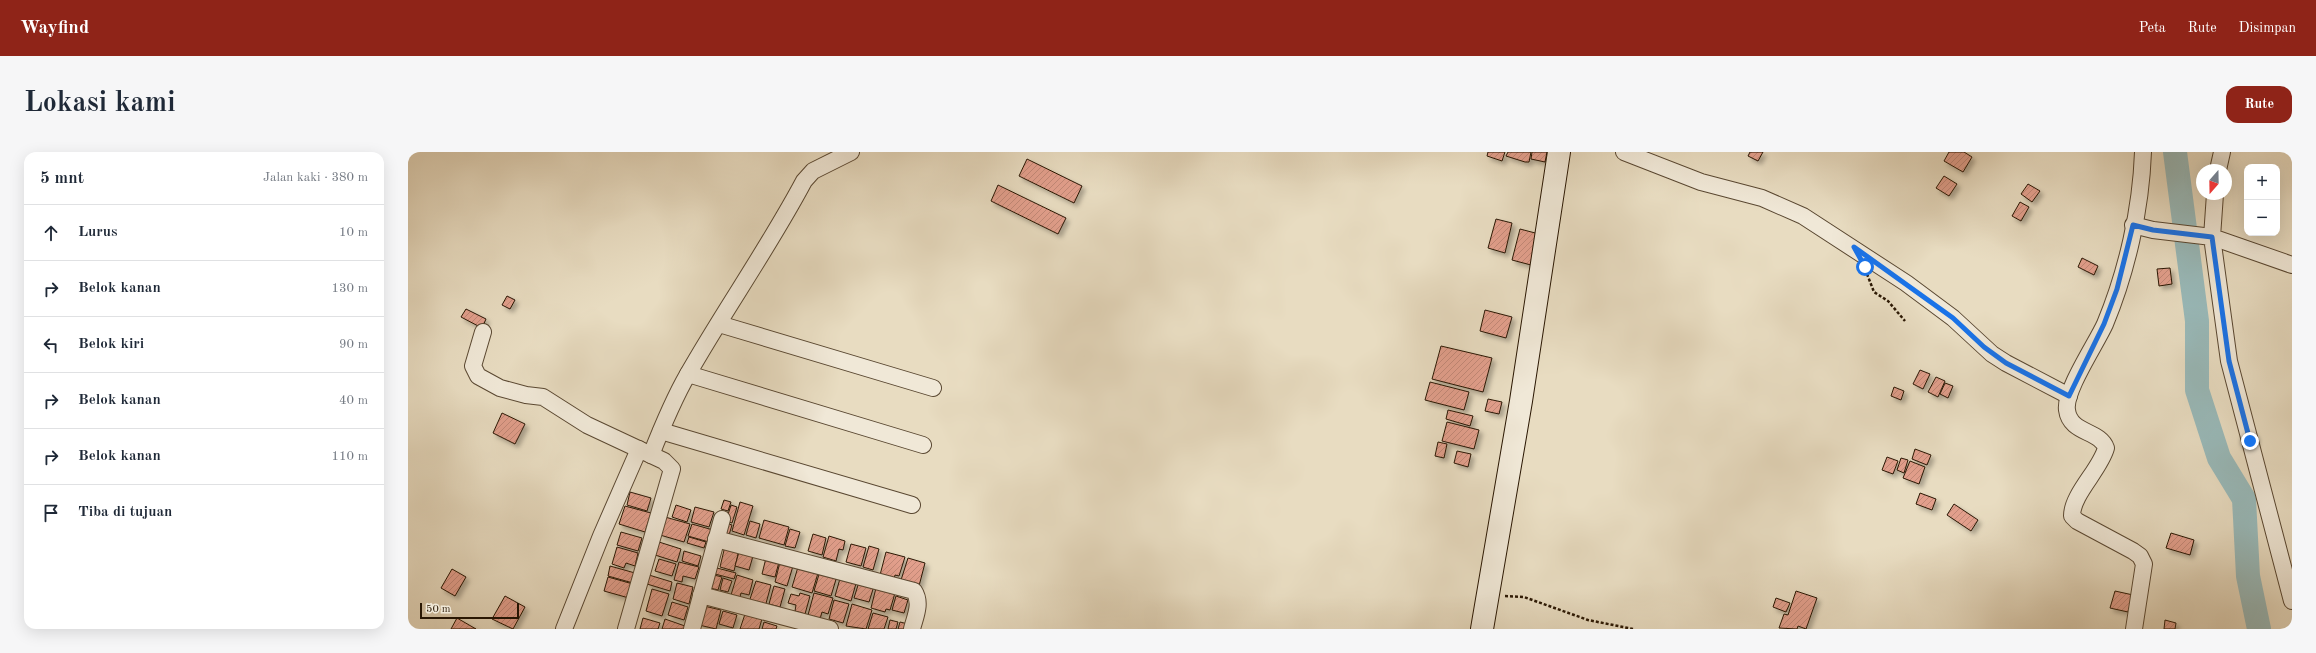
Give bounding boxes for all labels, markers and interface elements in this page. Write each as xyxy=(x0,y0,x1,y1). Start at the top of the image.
text: Wayfind xyxy=(20,19,89,38)
text: Peta xyxy=(2139,21,2166,35)
text: Rute xyxy=(2188,21,2217,35)
text: Disimpan xyxy=(2239,21,2296,35)
button: Rute xyxy=(2226,86,2292,123)
text: Lokasi kami xyxy=(24,90,176,118)
north arrow xyxy=(2196,164,2232,200)
map controls xyxy=(2244,164,2280,236)
button: + xyxy=(2244,164,2280,200)
text: 5 mnt xyxy=(40,170,84,187)
text: Jalan kaki · 380 m xyxy=(263,171,368,184)
button: − xyxy=(2244,200,2280,236)
icon: ahead xyxy=(40,222,62,244)
text: Lurus xyxy=(78,225,118,240)
text: 10 m xyxy=(339,226,368,239)
route start xyxy=(1856,258,1874,276)
icon: right xyxy=(40,278,62,300)
text: Belok kanan xyxy=(78,281,161,296)
text: 130 m xyxy=(331,282,368,295)
icon: left xyxy=(40,334,62,356)
text: Belok kiri xyxy=(78,337,144,352)
text: 90 m xyxy=(339,338,368,351)
icon: right xyxy=(40,390,62,412)
text: Belok kanan xyxy=(78,393,161,408)
text: 40 m xyxy=(339,394,368,407)
route end xyxy=(2241,432,2259,450)
icon: right xyxy=(40,446,62,468)
text: Belok kanan xyxy=(78,449,161,464)
text: 110 m xyxy=(331,450,368,463)
icon: arrive xyxy=(40,502,62,524)
text: Tiba di tujuan xyxy=(78,505,172,520)
scale bar xyxy=(420,601,519,620)
text: 50 m xyxy=(426,604,451,615)

